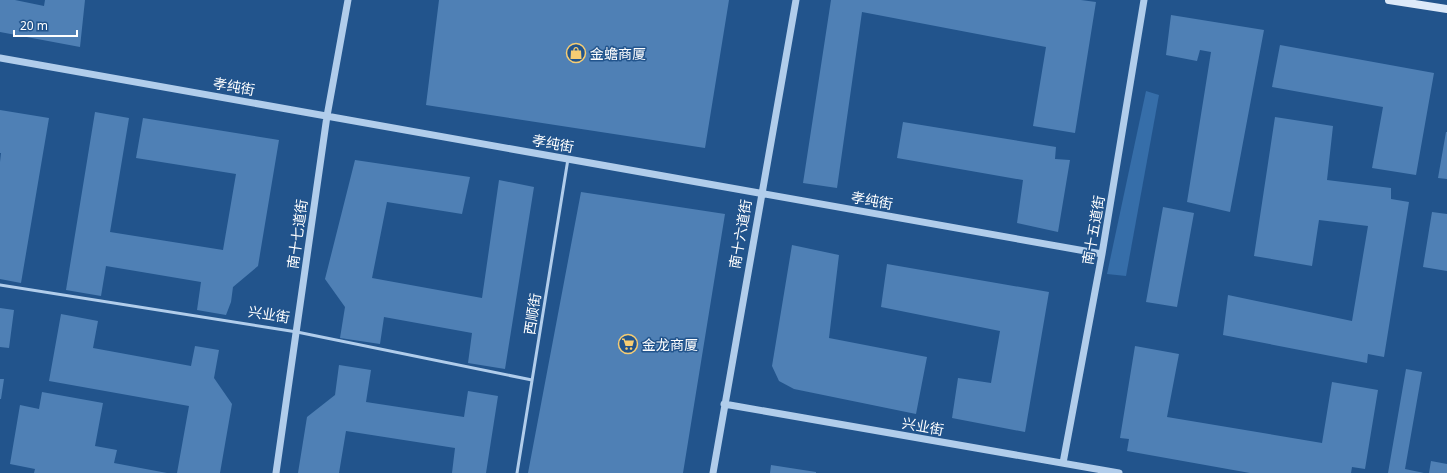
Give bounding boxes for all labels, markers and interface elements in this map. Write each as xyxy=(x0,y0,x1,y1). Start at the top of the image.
scale bar xyxy=(14,12,77,38)
text: 20 m xyxy=(20,17,48,34)
shop icon: 金蟾商厦 xyxy=(565,42,587,64)
place label: 金蟾商厦 xyxy=(590,44,646,63)
street label: 孝纯街 xyxy=(212,73,256,99)
street label: 孝纯街 xyxy=(531,130,575,156)
street label: 孝纯街 xyxy=(850,187,894,213)
street label: 南十五道街 xyxy=(1078,194,1108,266)
street label: 南十七道街 xyxy=(283,198,311,270)
street label: 南十六道街 xyxy=(725,198,755,270)
street label: 西顺街 xyxy=(519,292,545,336)
street label: 兴业街 xyxy=(247,301,291,327)
supermarket icon: 金龙商厦 xyxy=(617,333,639,355)
place label: 金龙商厦 xyxy=(642,335,698,354)
street label: 兴业街 xyxy=(901,413,945,439)

